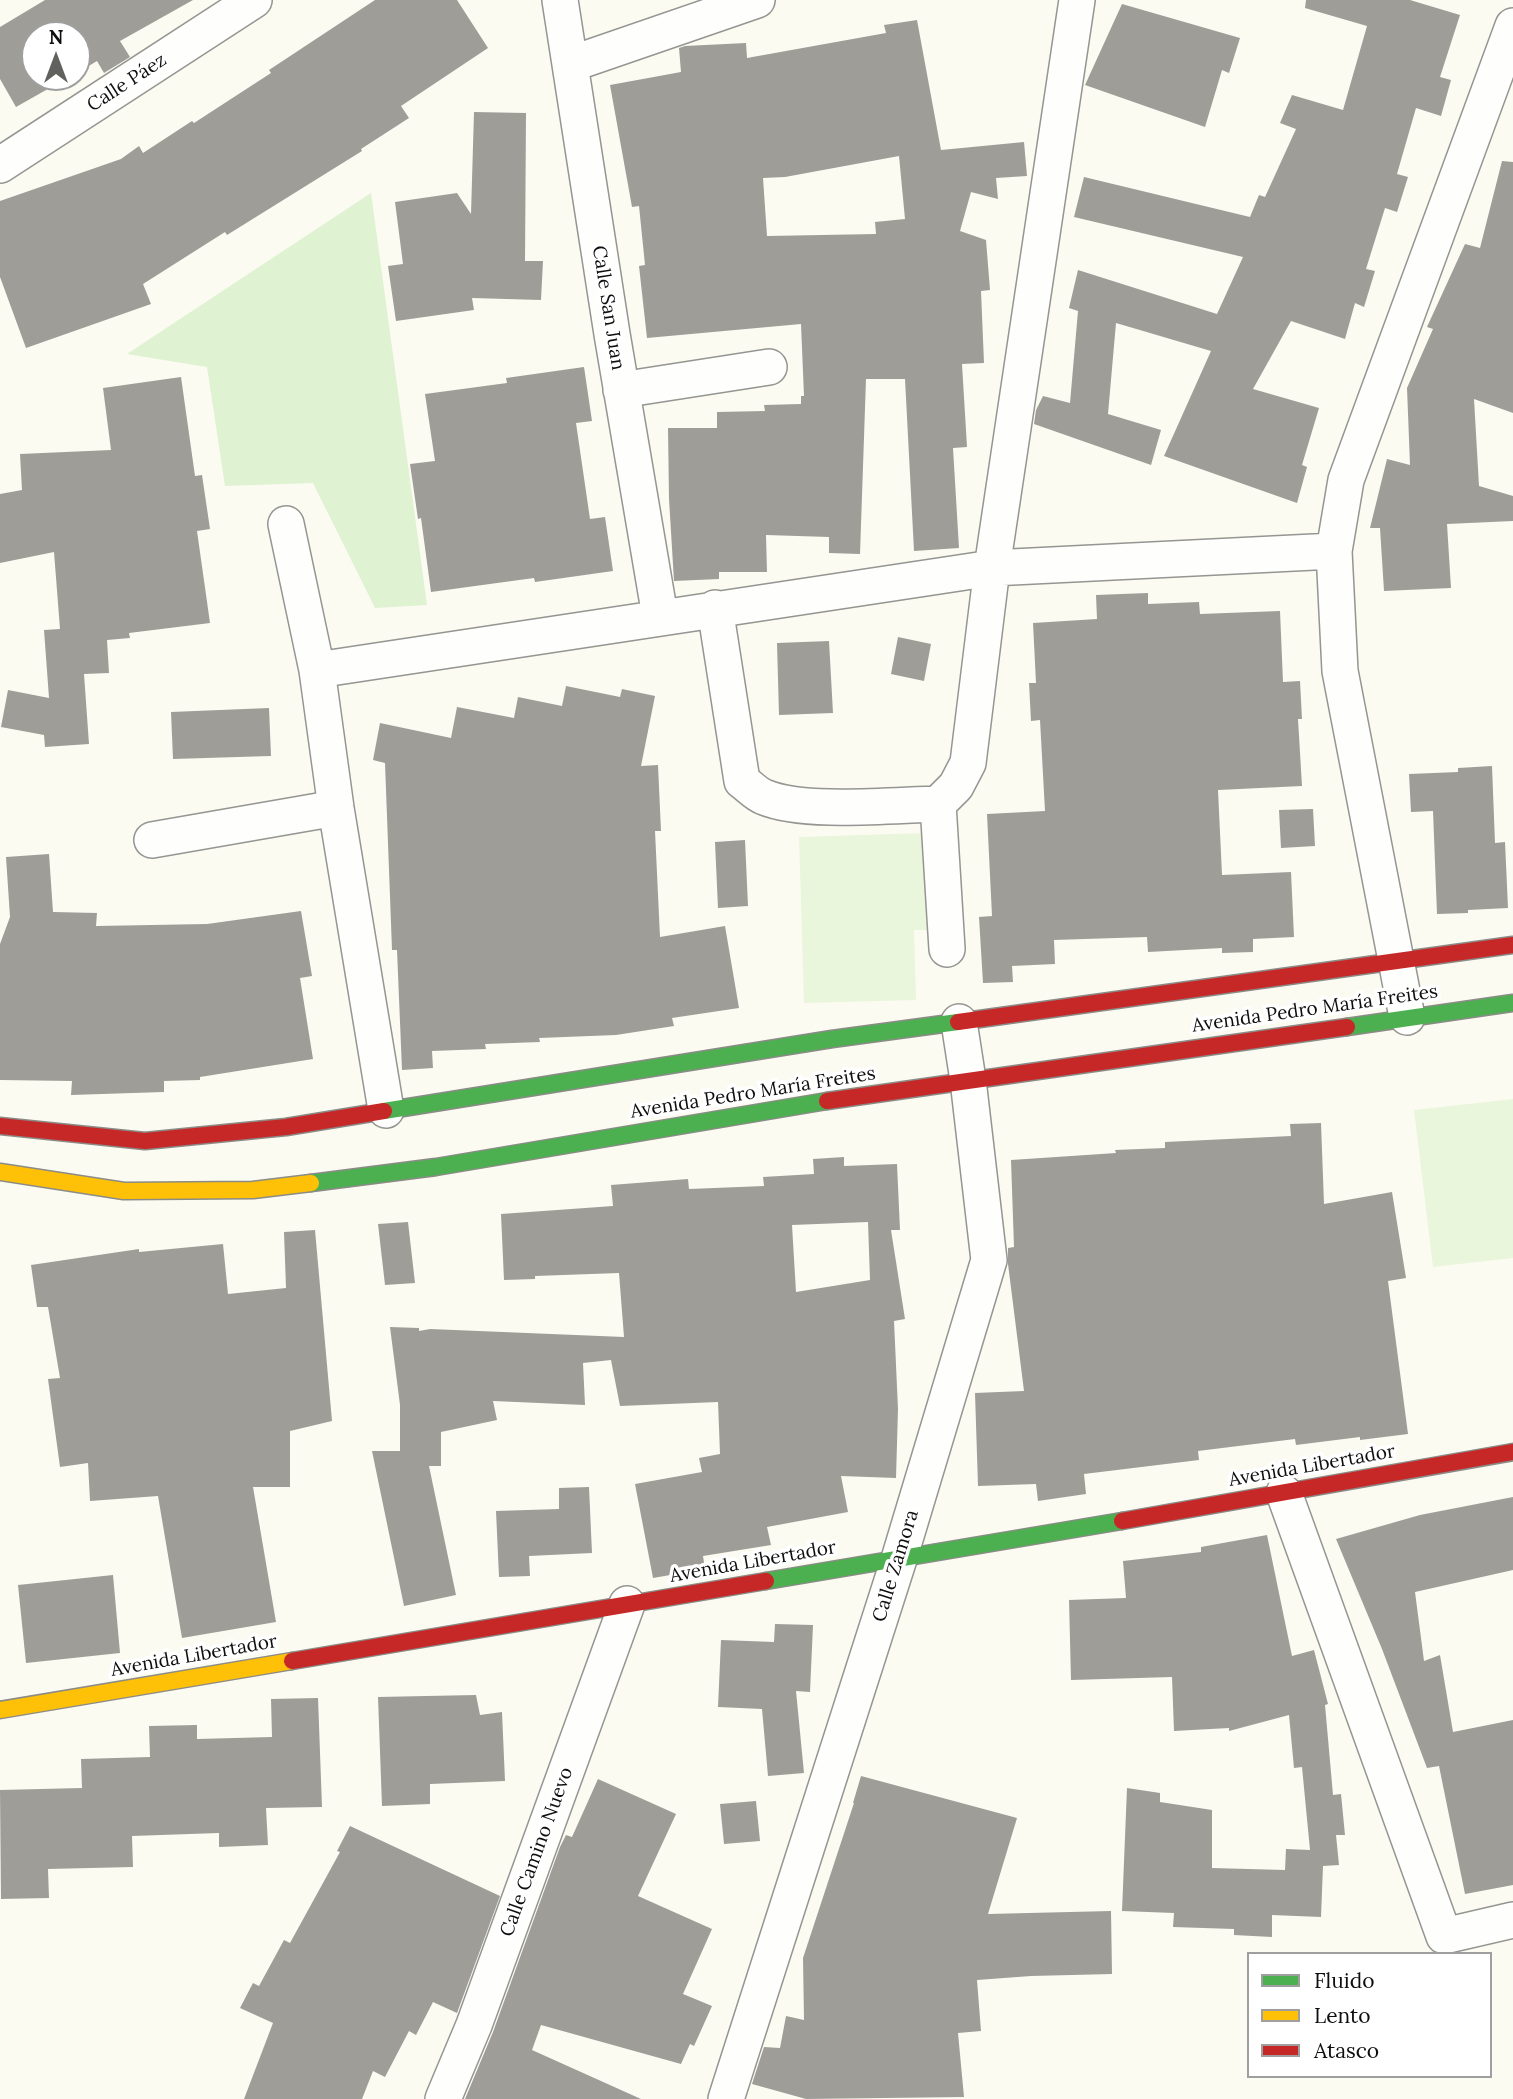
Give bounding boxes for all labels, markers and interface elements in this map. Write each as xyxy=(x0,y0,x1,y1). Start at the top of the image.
north arrow xyxy=(21,21,91,91)
text: N xyxy=(49,25,63,49)
street label: Calle Páez xyxy=(83,49,171,117)
street label: Calle San Juan xyxy=(587,244,629,372)
street label: Avenida Pedro María Freites xyxy=(1191,980,1439,1038)
street label: Avenida Pedro María Freites xyxy=(629,1062,877,1124)
street label: Avenida Libertador xyxy=(1227,1440,1397,1492)
street label: Calle Zamora xyxy=(868,1507,924,1625)
street label: Avenida Libertador xyxy=(668,1536,838,1588)
street label: Avenida Libertador xyxy=(109,1630,279,1682)
street label: Calle Camino Nuevo xyxy=(496,1764,578,1940)
legend xyxy=(1247,1952,1492,2078)
text: Fluido xyxy=(1314,1967,1375,1994)
text: Lento xyxy=(1314,2002,1371,2029)
text: Atasco xyxy=(1314,2037,1379,2064)

